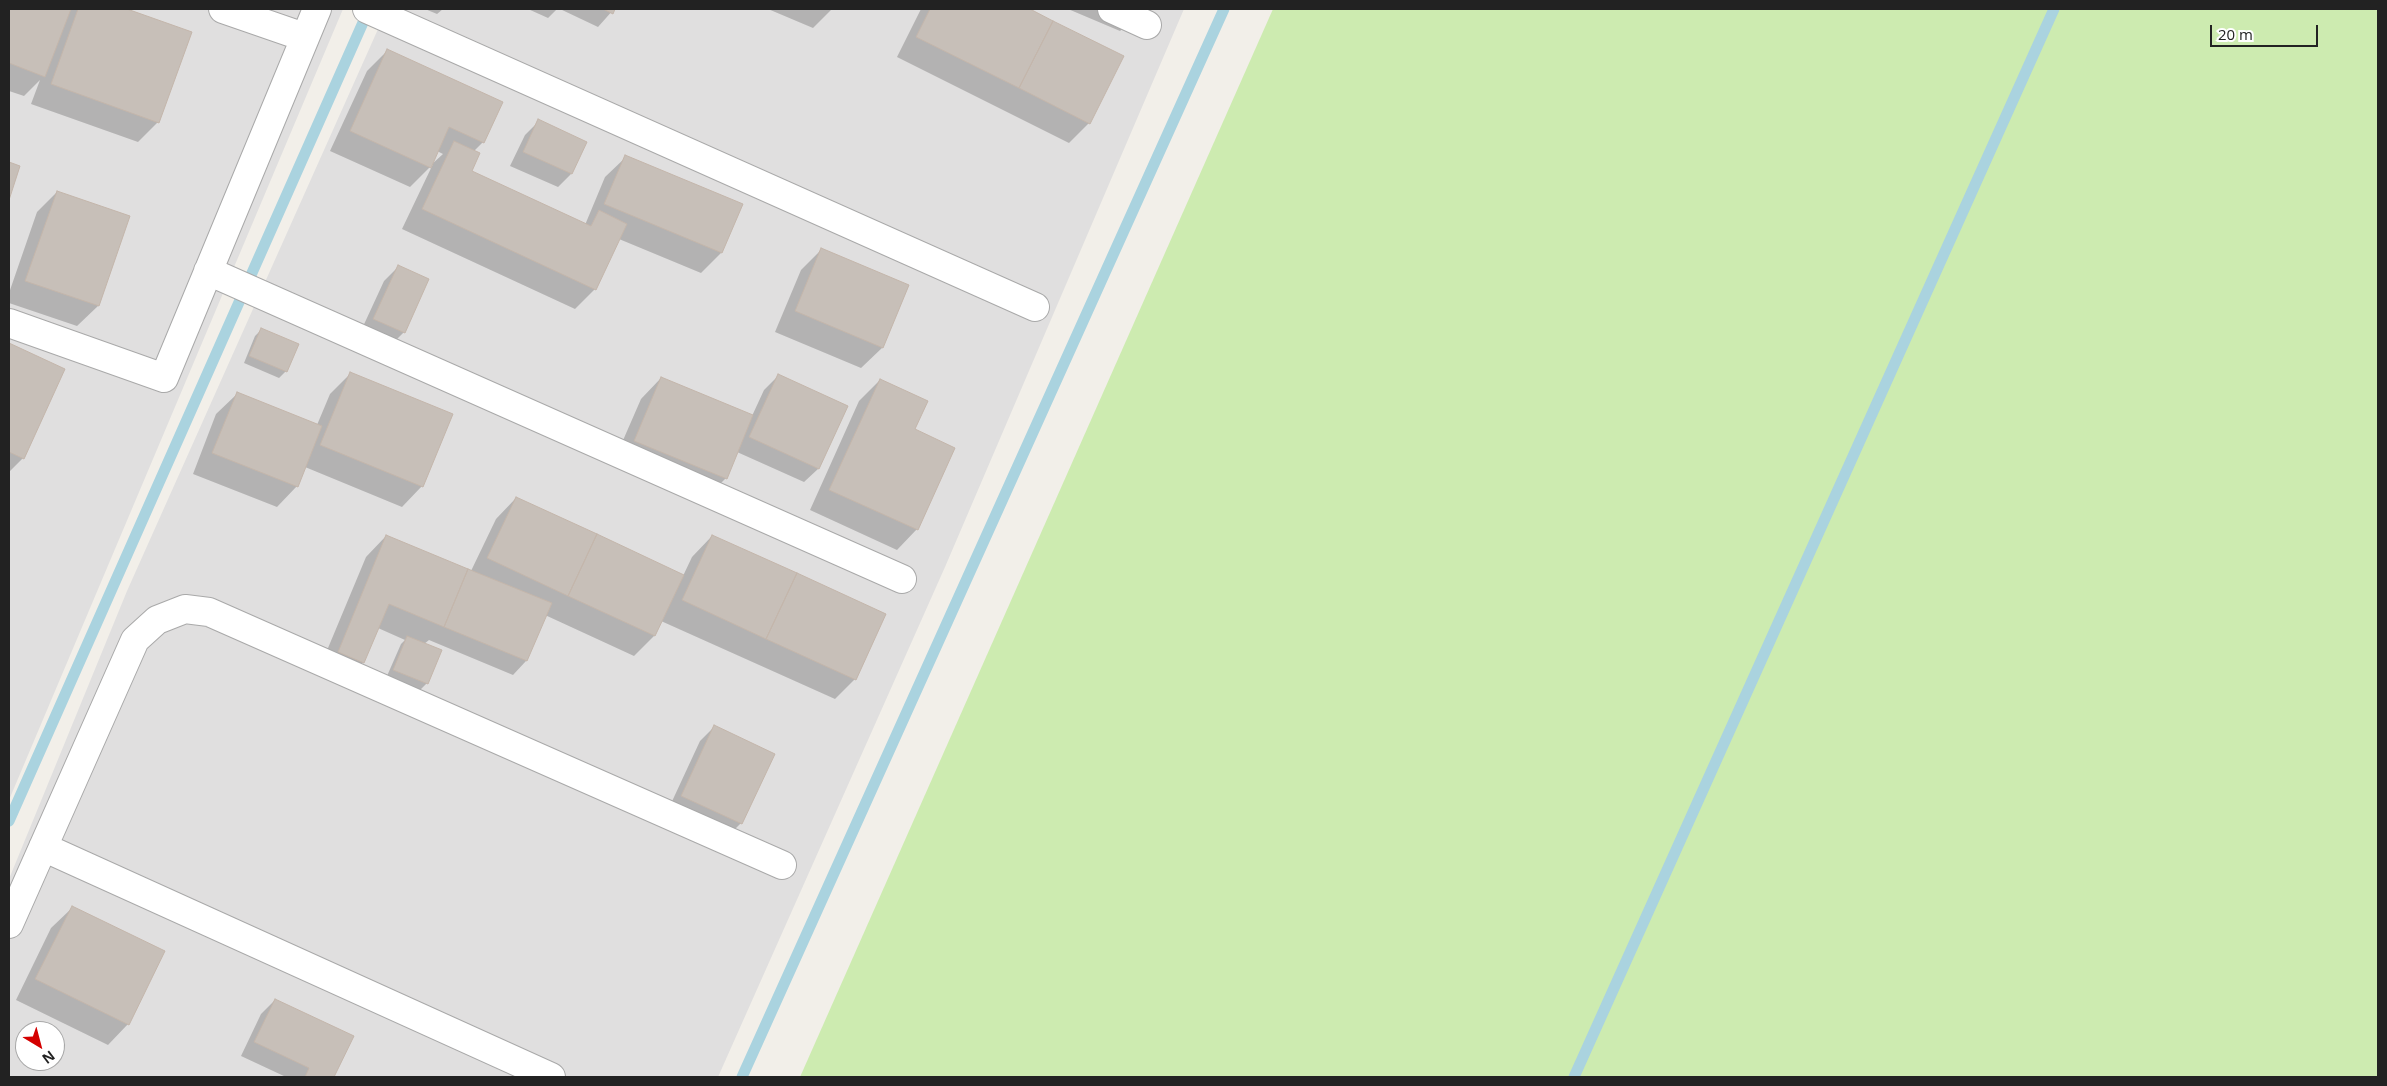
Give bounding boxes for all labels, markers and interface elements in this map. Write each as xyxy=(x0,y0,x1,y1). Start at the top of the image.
scale bar xyxy=(2212,15,2320,47)
text: 20 m xyxy=(2218,24,2253,44)
north arrow xyxy=(15,1021,65,1071)
text: N xyxy=(38,1047,59,1069)

